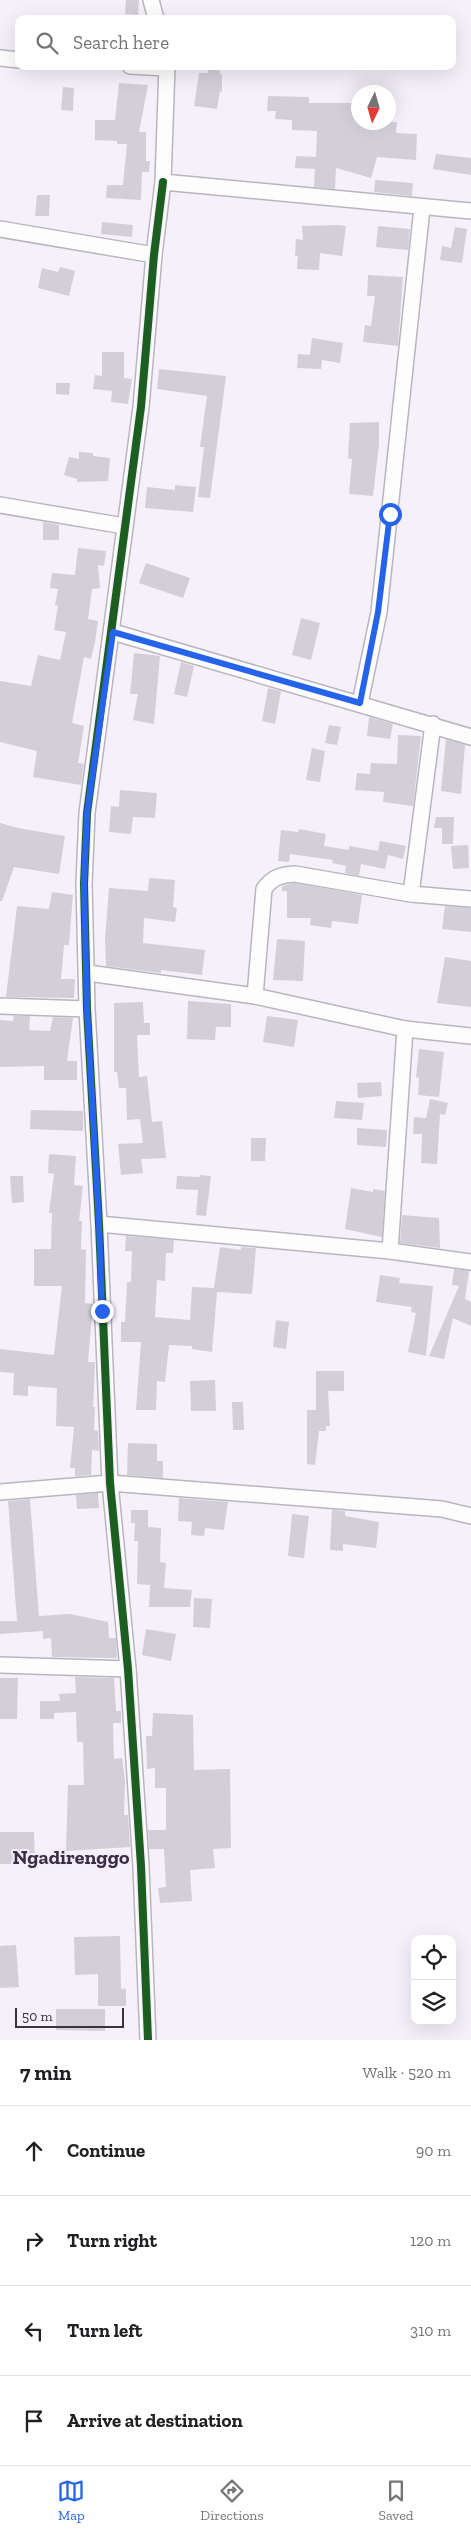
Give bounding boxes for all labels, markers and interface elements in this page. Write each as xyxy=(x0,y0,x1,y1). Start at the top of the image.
search box xyxy=(15,15,456,70)
icon: search xyxy=(33,29,61,57)
text: Search here xyxy=(73,31,169,54)
north arrow xyxy=(351,85,396,130)
route start xyxy=(379,503,402,526)
route end xyxy=(91,1300,114,1323)
district label: Ngadirenggo xyxy=(12,1845,130,1869)
map controls xyxy=(411,1935,456,2025)
button: locate xyxy=(411,1935,456,1980)
button: layers xyxy=(411,1980,456,2025)
scale bar xyxy=(15,2005,124,2028)
text: 50 m xyxy=(22,2008,53,2025)
text: 7 min xyxy=(20,2060,71,2085)
text: Walk · 520 m xyxy=(363,2063,451,2082)
icon: ahead xyxy=(20,2137,48,2165)
text: Continue xyxy=(67,2139,145,2162)
text: 90 m xyxy=(416,2141,451,2160)
icon: right xyxy=(20,2227,48,2255)
text: Turn right xyxy=(67,2229,157,2252)
text: 120 m xyxy=(410,2231,451,2250)
icon: left xyxy=(20,2317,48,2345)
text: Turn left xyxy=(67,2319,142,2342)
text: 310 m xyxy=(410,2321,451,2340)
icon: arrive xyxy=(20,2407,48,2435)
text: Arrive at destination xyxy=(67,2409,243,2432)
tab: Map xyxy=(57,2477,85,2524)
tab: Directions xyxy=(200,2477,264,2524)
tab: Saved xyxy=(378,2477,414,2524)

